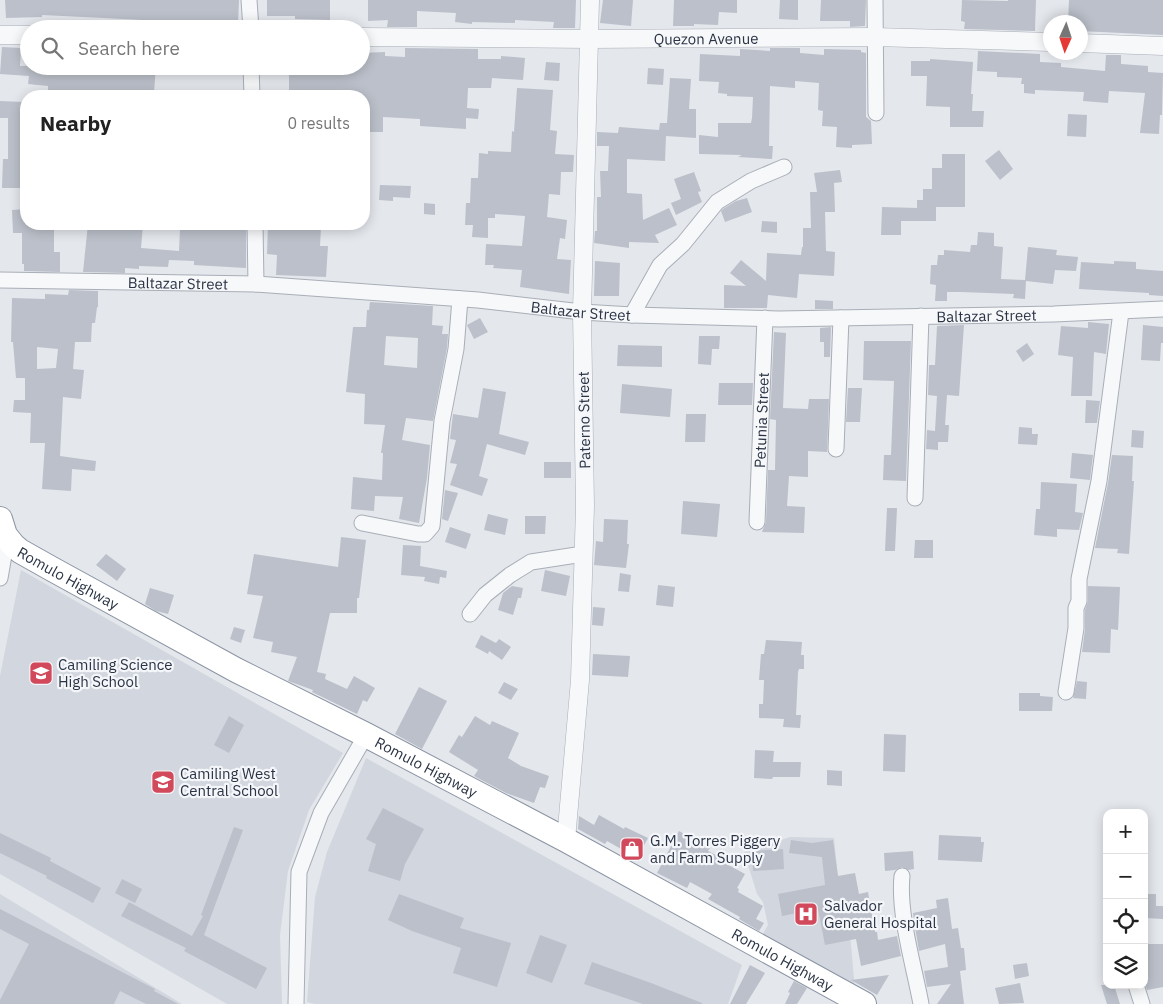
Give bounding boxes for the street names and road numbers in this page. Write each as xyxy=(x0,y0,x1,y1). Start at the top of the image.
street label: Quezon Avenue xyxy=(654,28,758,48)
street label: Baltazar Street xyxy=(128,272,228,293)
street label: Baltazar Street xyxy=(530,297,631,324)
street label: Baltazar Street xyxy=(936,305,1037,326)
street label: Paterno Street xyxy=(574,371,594,469)
street label: Petunia Street xyxy=(750,372,772,468)
street label: Romulo Highway xyxy=(14,542,123,614)
street label: Romulo Highway xyxy=(372,732,481,802)
street label: Romulo Highway xyxy=(729,924,837,995)

